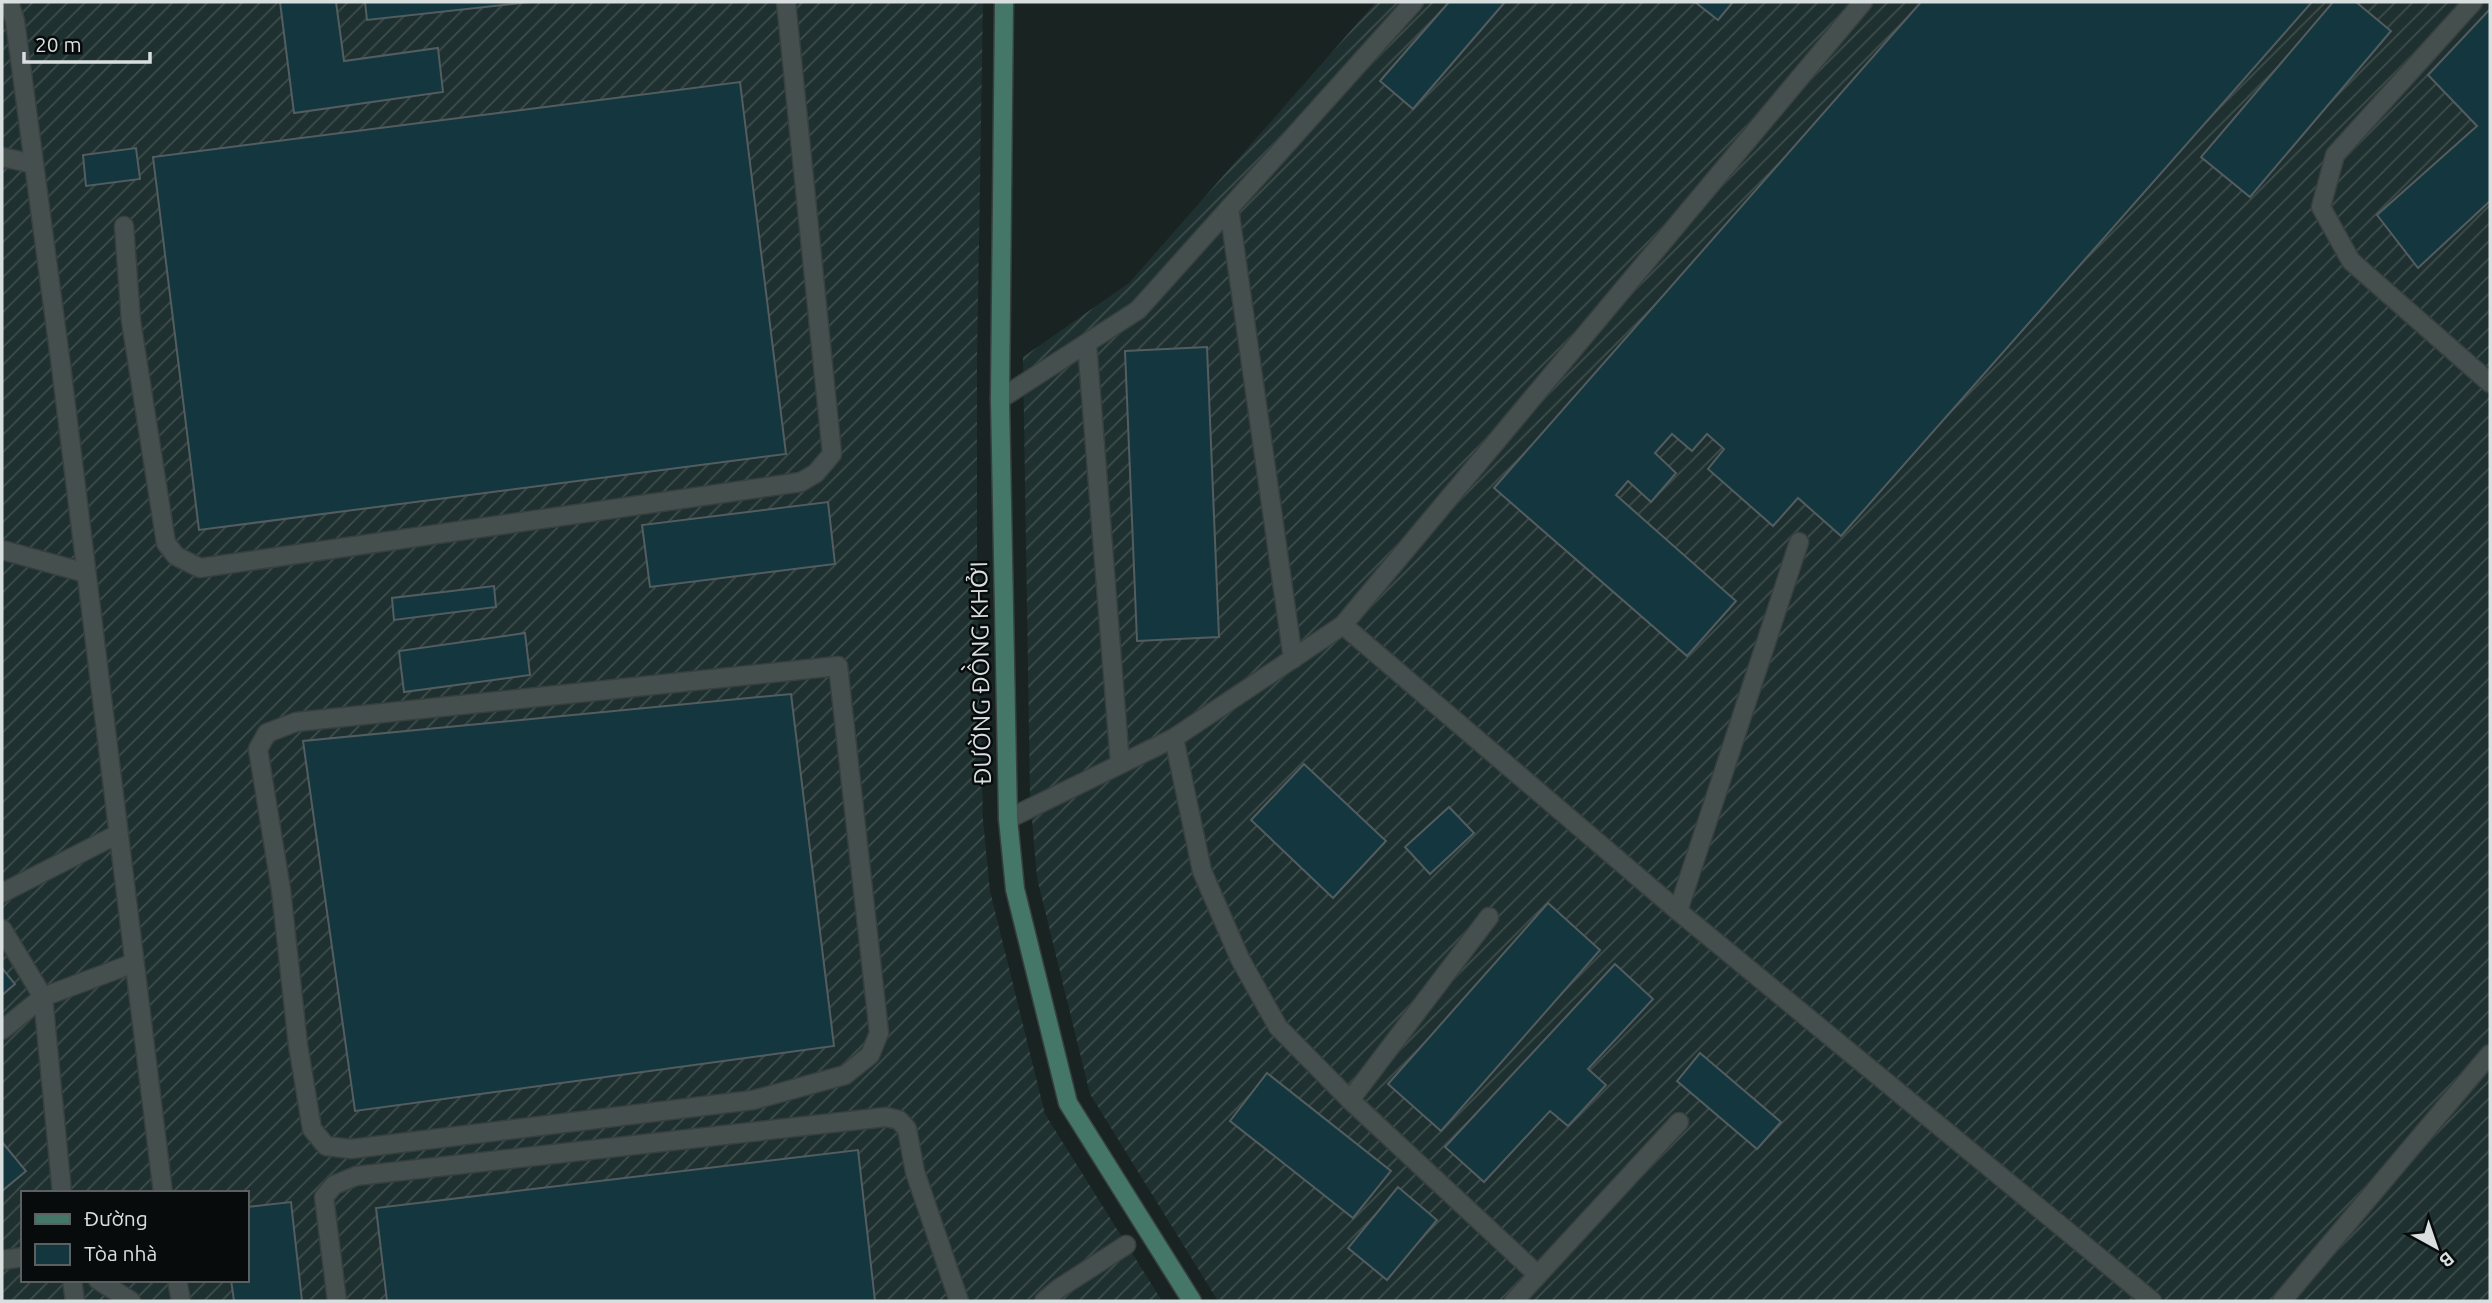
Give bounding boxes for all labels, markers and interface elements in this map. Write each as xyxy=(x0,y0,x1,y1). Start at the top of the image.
scale bar xyxy=(24,21,150,65)
text: 20 m xyxy=(35,32,82,56)
street label: ĐƯỜNG ĐỒNG KHỞI xyxy=(957,561,996,785)
legend xyxy=(21,1191,248,1282)
text: Đường xyxy=(84,1206,148,1230)
north arrow xyxy=(2401,1212,2471,1282)
text: Tòa nhà xyxy=(84,1241,157,1265)
text: B xyxy=(2435,1248,2459,1273)

